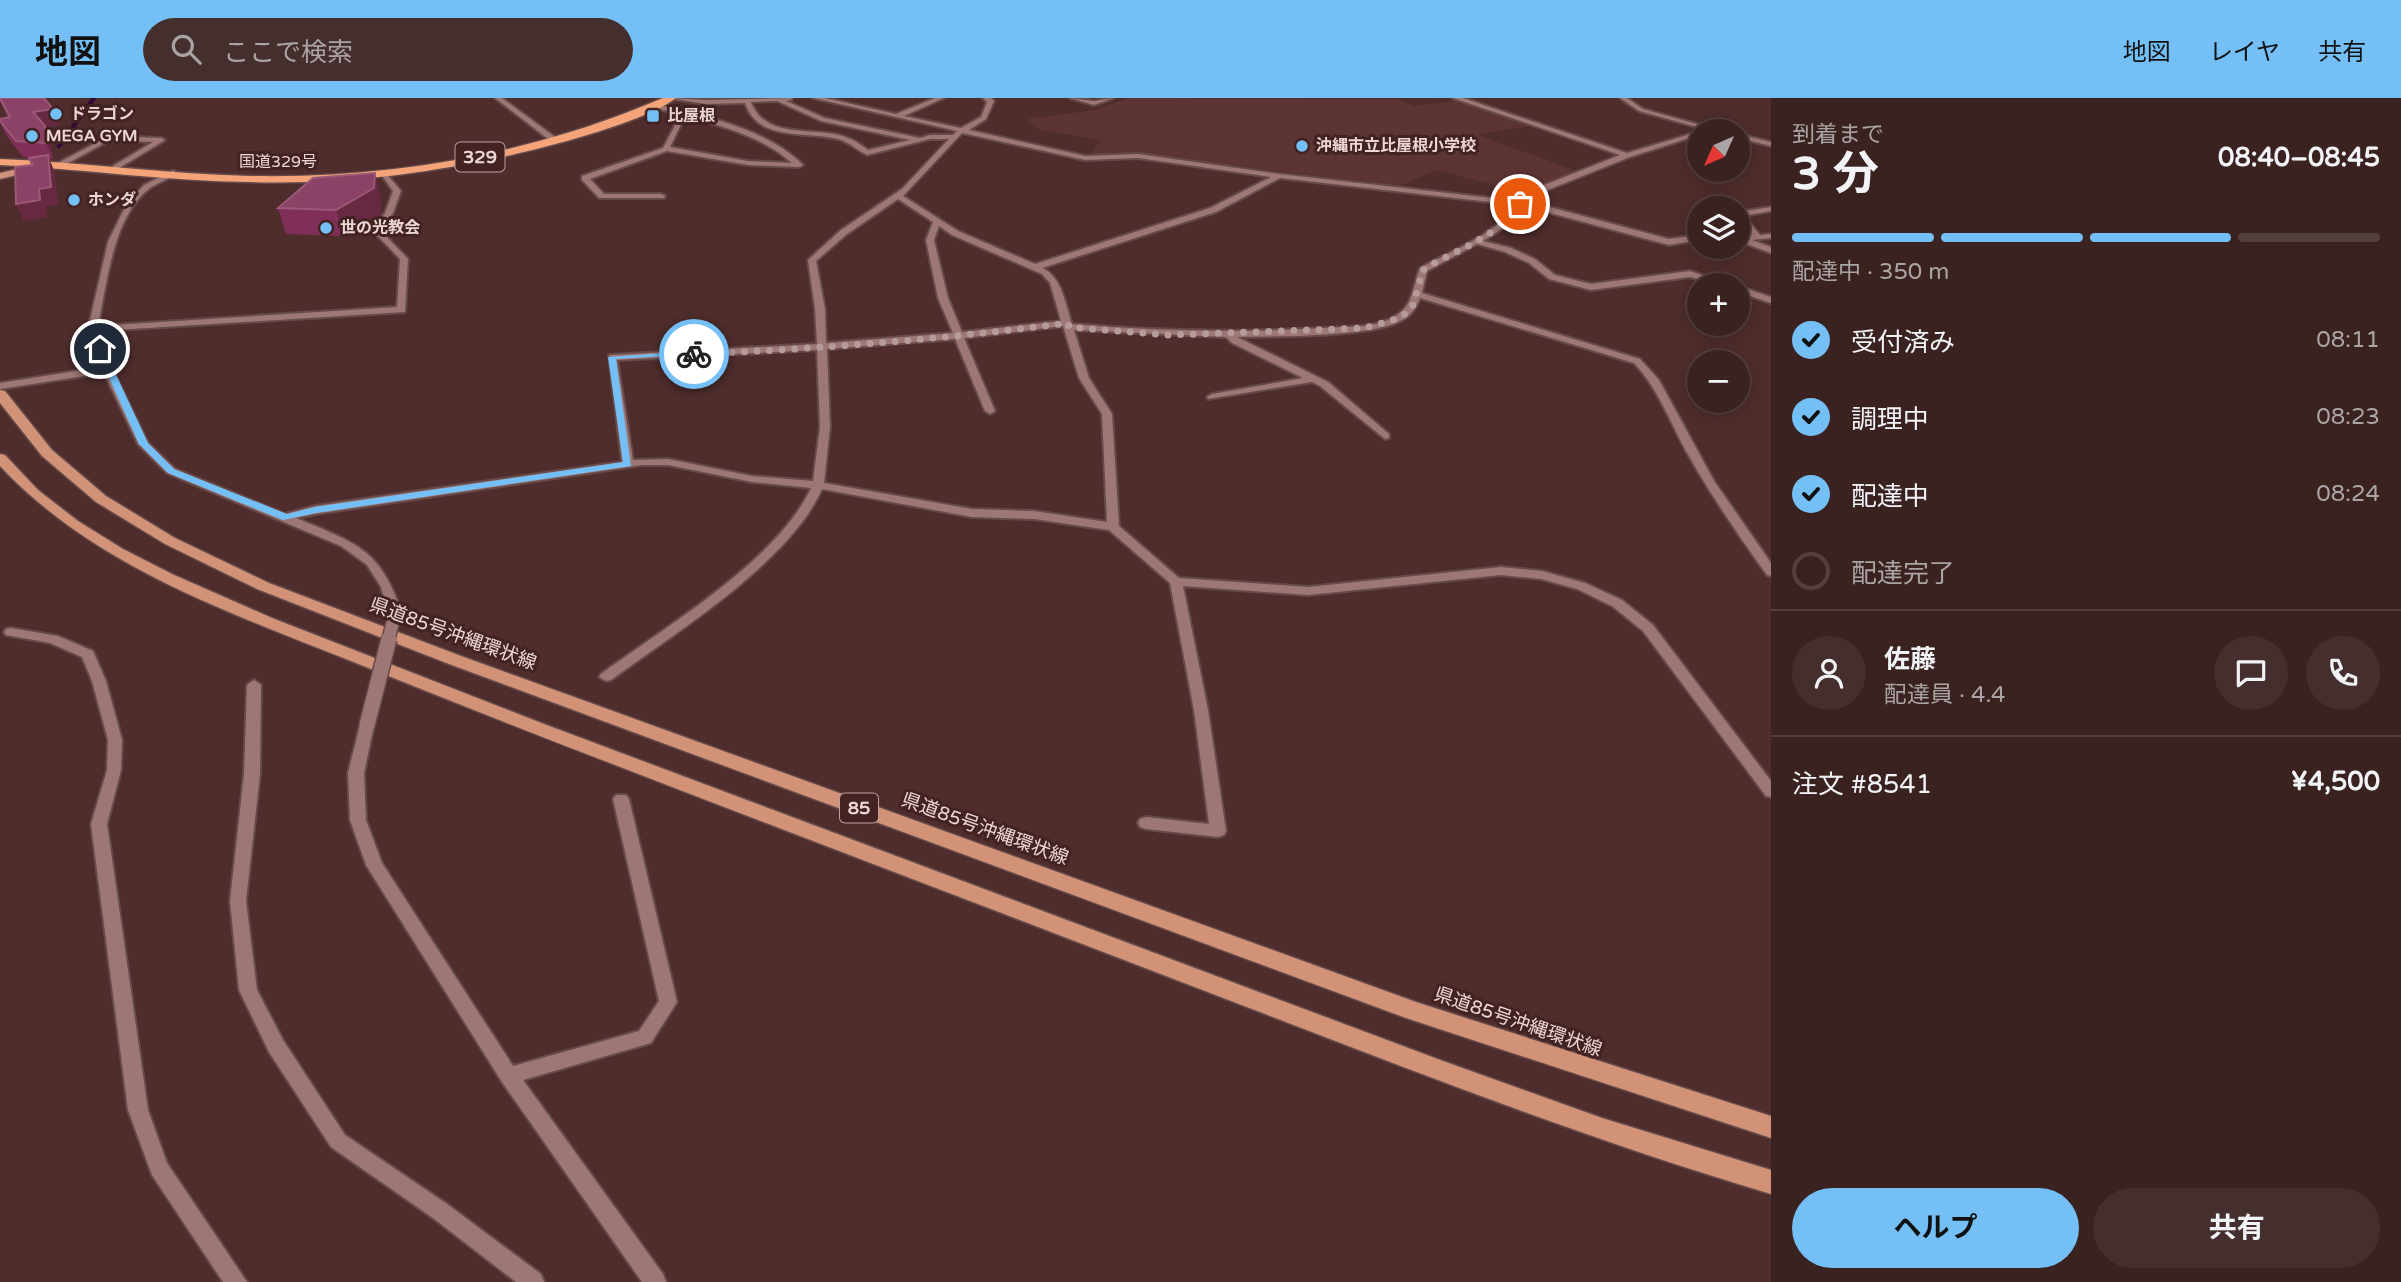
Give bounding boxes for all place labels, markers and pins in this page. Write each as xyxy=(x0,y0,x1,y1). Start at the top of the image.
place label: ドラゴン xyxy=(70,104,134,124)
marker: ドラゴン xyxy=(48,106,64,122)
place label: 比屋根 xyxy=(667,106,715,126)
marker: 比屋根 xyxy=(645,108,661,124)
place label: MEGA GYM xyxy=(46,126,138,146)
marker: MEGA GYM xyxy=(24,128,40,144)
place label: 沖縄市立比屋根小学校 xyxy=(1316,136,1476,156)
marker: 沖縄市立比屋根小学校 xyxy=(1294,138,1310,154)
pin xyxy=(1490,174,1550,234)
place label: ホンダ xyxy=(88,190,136,210)
marker: ホンダ xyxy=(66,192,82,208)
place label: 世の光教会 xyxy=(340,218,420,238)
marker: 世の光教会 xyxy=(318,220,334,236)
pin xyxy=(70,319,130,379)

